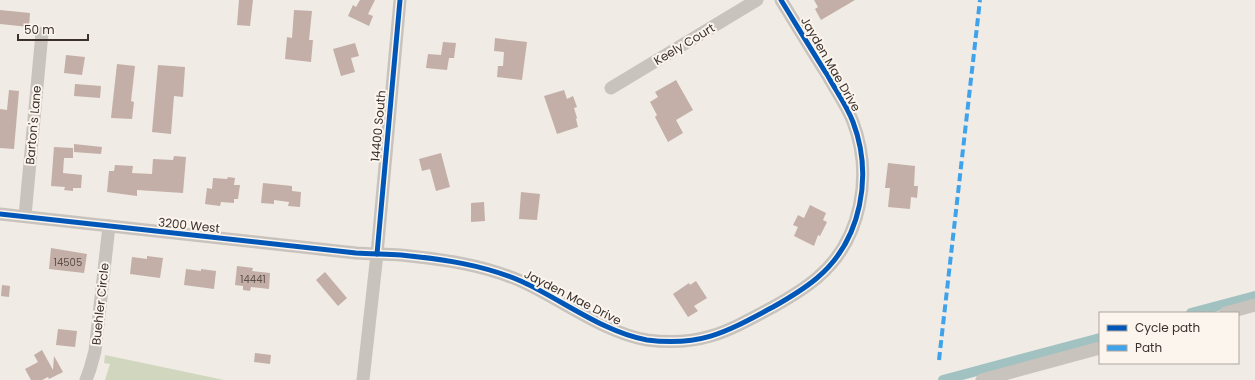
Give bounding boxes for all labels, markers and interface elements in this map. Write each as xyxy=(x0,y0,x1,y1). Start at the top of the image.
street label: Jayden Mae Drive xyxy=(797,13,865,115)
scale bar xyxy=(18,16,88,42)
street label: Keely Court xyxy=(650,19,718,69)
text: 50 m xyxy=(24,21,55,38)
street label: Barton's Lane xyxy=(21,85,45,165)
street label: 14400 South xyxy=(366,90,390,162)
street label: 3200 West xyxy=(157,213,221,237)
house number: 14505 xyxy=(54,255,82,270)
street label: Buehler Circle xyxy=(87,262,113,346)
street label: Jayden Mae Drive xyxy=(522,265,624,329)
house number: 14441 xyxy=(240,272,266,287)
legend xyxy=(1099,312,1239,364)
text: Cycle path xyxy=(1135,319,1200,336)
text: Path xyxy=(1135,339,1162,356)

